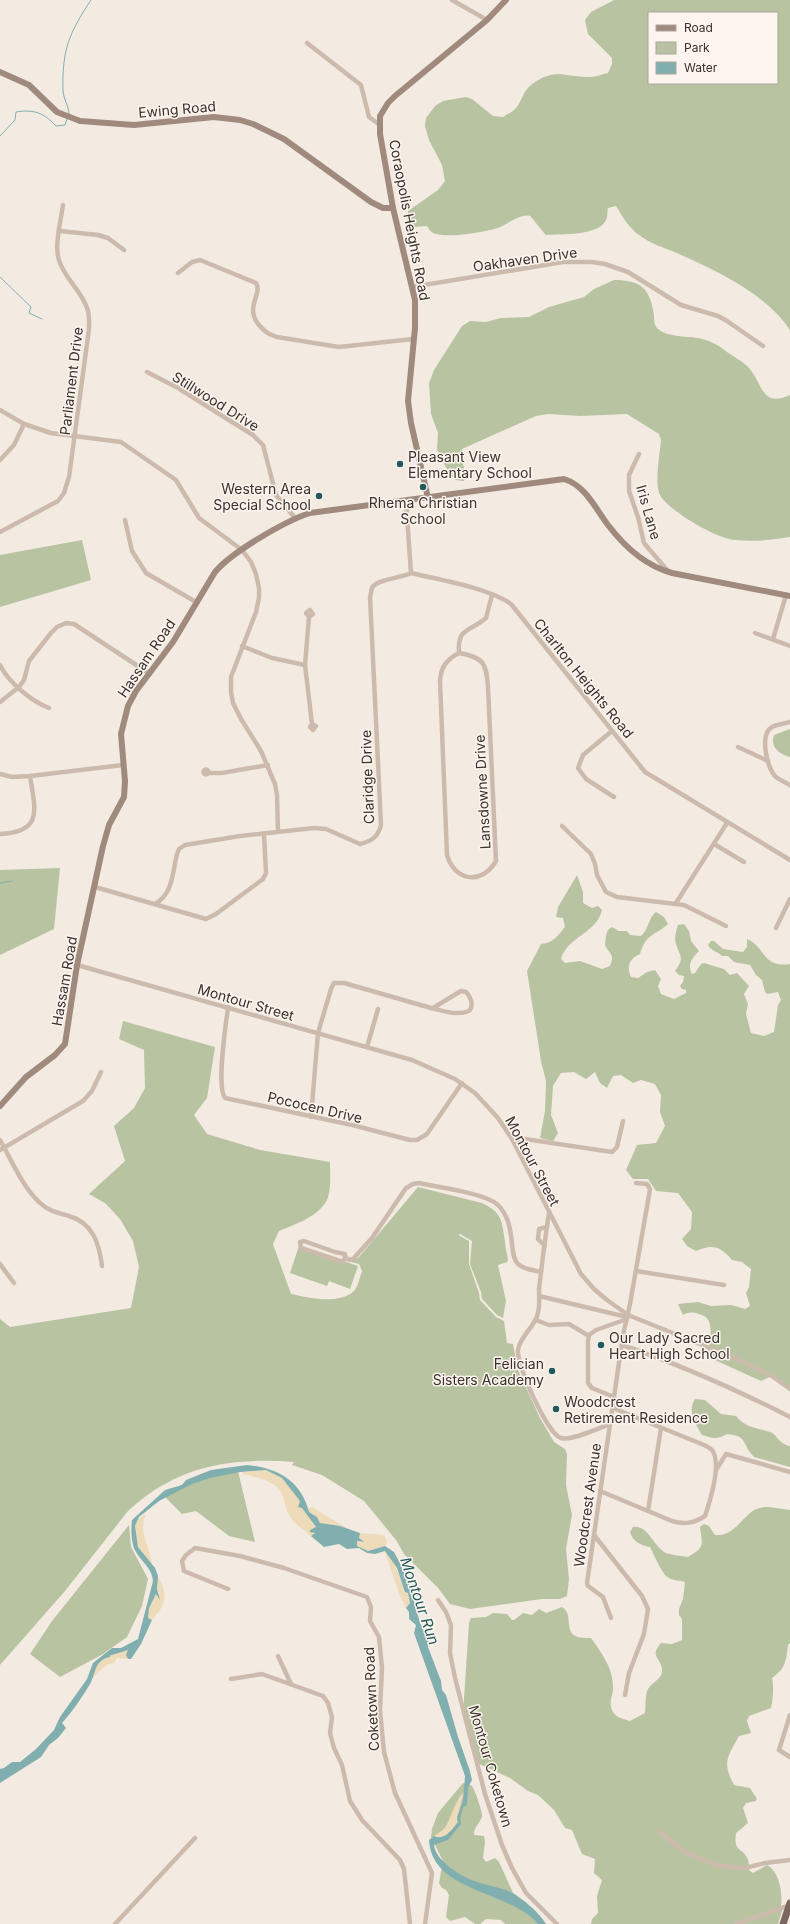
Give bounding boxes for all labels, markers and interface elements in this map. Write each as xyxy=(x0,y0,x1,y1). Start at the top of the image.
legend xyxy=(648,12,778,84)
text: Road xyxy=(684,20,713,35)
text: Park xyxy=(684,40,710,55)
text: Water xyxy=(684,60,718,75)
street label: Ewing Road xyxy=(137,97,217,121)
street label: Coraopolis Heights Road xyxy=(386,138,434,302)
street label: Oakhaven Drive xyxy=(472,243,578,275)
street label: Parliament Drive xyxy=(56,326,86,436)
street label: Stillwood Drive xyxy=(170,368,262,434)
place label: Pleasant View Elementary School xyxy=(408,448,532,481)
marker: Pleasant View Elementary School xyxy=(395,459,405,469)
place label: Western Area Special School xyxy=(213,480,311,513)
marker: Rhema Christian School xyxy=(418,482,428,492)
street label: Iris Lane xyxy=(633,483,665,541)
marker: Western Area Special School xyxy=(314,491,324,501)
place label: Rhema Christian School xyxy=(369,494,477,527)
street label: Charlton Heights Road xyxy=(531,615,637,741)
street label: Hassam Road xyxy=(114,616,178,700)
street label: Claridge Drive xyxy=(357,730,377,824)
street label: Lansdowne Drive xyxy=(471,734,493,850)
street label: Hassam Road xyxy=(48,935,80,1027)
street label: Montour Street xyxy=(196,980,296,1024)
street label: Pococen Drive xyxy=(266,1088,364,1126)
street label: Montour Street xyxy=(502,1113,564,1209)
place label: Our Lady Sacred Heart High School xyxy=(609,1329,730,1362)
marker: Our Lady Sacred Heart High School xyxy=(596,1340,606,1350)
place label: Felician Sisters Academy xyxy=(433,1355,544,1388)
marker: Felician Sisters Academy xyxy=(547,1366,557,1376)
place label: Woodcrest Retirement Residence xyxy=(564,1393,708,1426)
marker: Woodcrest Retirement Residence xyxy=(551,1404,561,1414)
street label: Woodcrest Avenue xyxy=(570,1442,604,1568)
water label: Montour Run xyxy=(396,1555,444,1647)
street label: Coketown Road xyxy=(360,1647,382,1751)
street label: Montour Coketown xyxy=(465,1703,517,1829)

